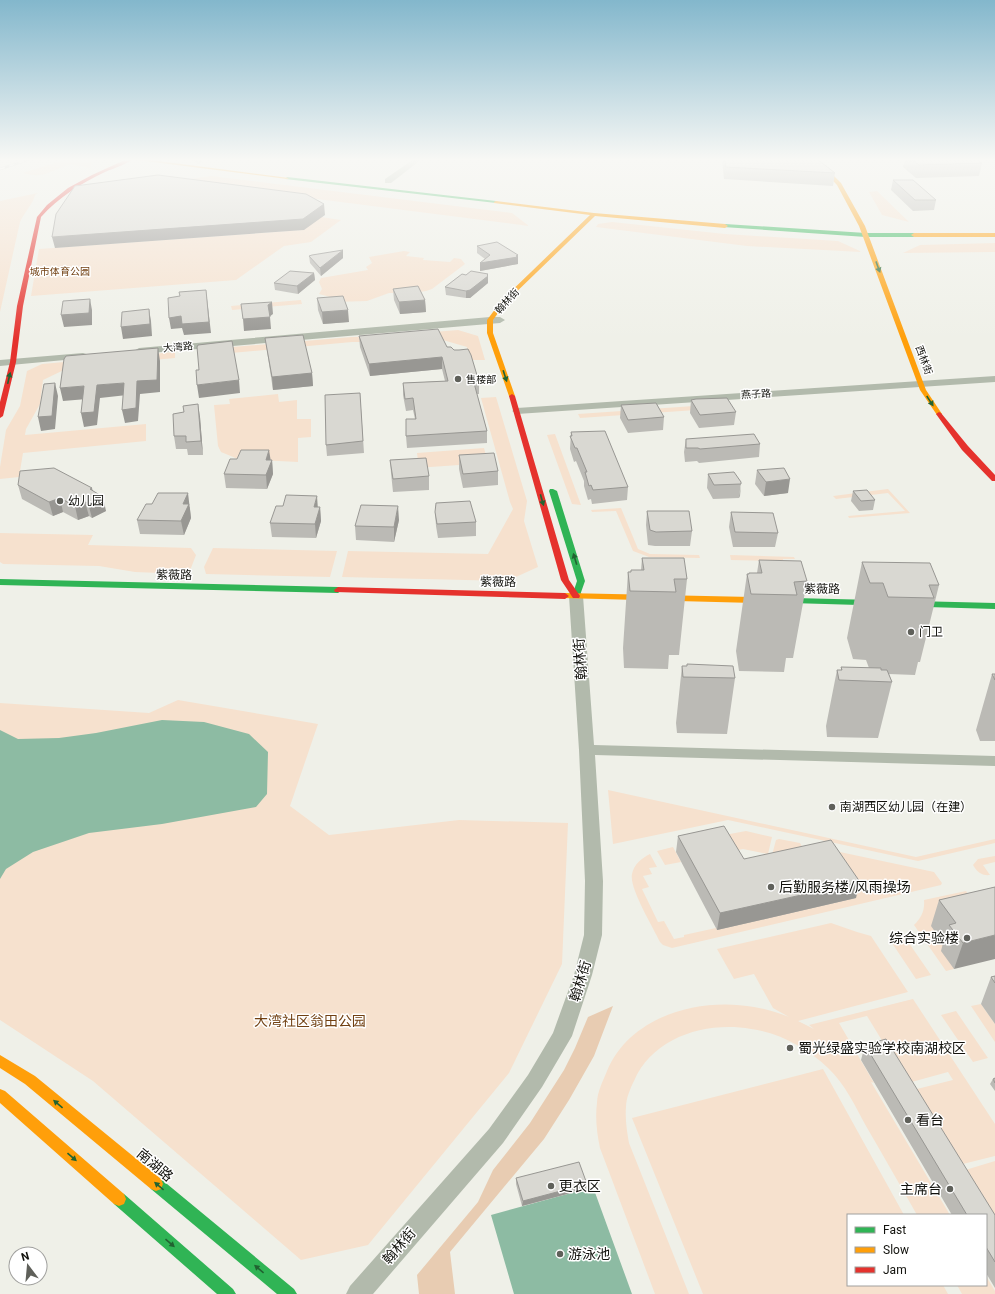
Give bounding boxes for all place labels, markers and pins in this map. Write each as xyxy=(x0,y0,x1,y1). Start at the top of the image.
marker: 售楼部 xyxy=(453,374,463,384)
place label: 售楼部 xyxy=(466,374,496,385)
place label: 幼儿园 xyxy=(68,494,104,508)
marker: 幼儿园 xyxy=(55,496,65,506)
place label: 门卫 xyxy=(919,625,943,639)
marker: 门卫 xyxy=(906,627,916,637)
place label: 南湖西区幼儿园（在建） xyxy=(840,800,972,814)
marker: 南湖西区幼儿园（在建） xyxy=(827,802,837,812)
place label: 后勤服务楼/风雨操场 xyxy=(779,879,911,895)
marker: 后勤服务楼/风雨操场 xyxy=(766,882,776,892)
place label: 综合实验楼 xyxy=(889,930,959,946)
marker: 综合实验楼 xyxy=(962,933,972,943)
place label: 蜀光绿盛实验学校南湖校区 xyxy=(798,1040,966,1056)
marker: 蜀光绿盛实验学校南湖校区 xyxy=(785,1043,795,1053)
place label: 看台 xyxy=(916,1112,944,1128)
marker: 看台 xyxy=(903,1115,913,1125)
place label: 更衣区 xyxy=(559,1178,601,1194)
marker: 更衣区 xyxy=(546,1181,556,1191)
place label: 主席台 xyxy=(900,1181,942,1197)
marker: 主席台 xyxy=(945,1184,955,1194)
place label: 游泳池 xyxy=(568,1246,610,1262)
marker: 游泳池 xyxy=(555,1249,565,1259)

